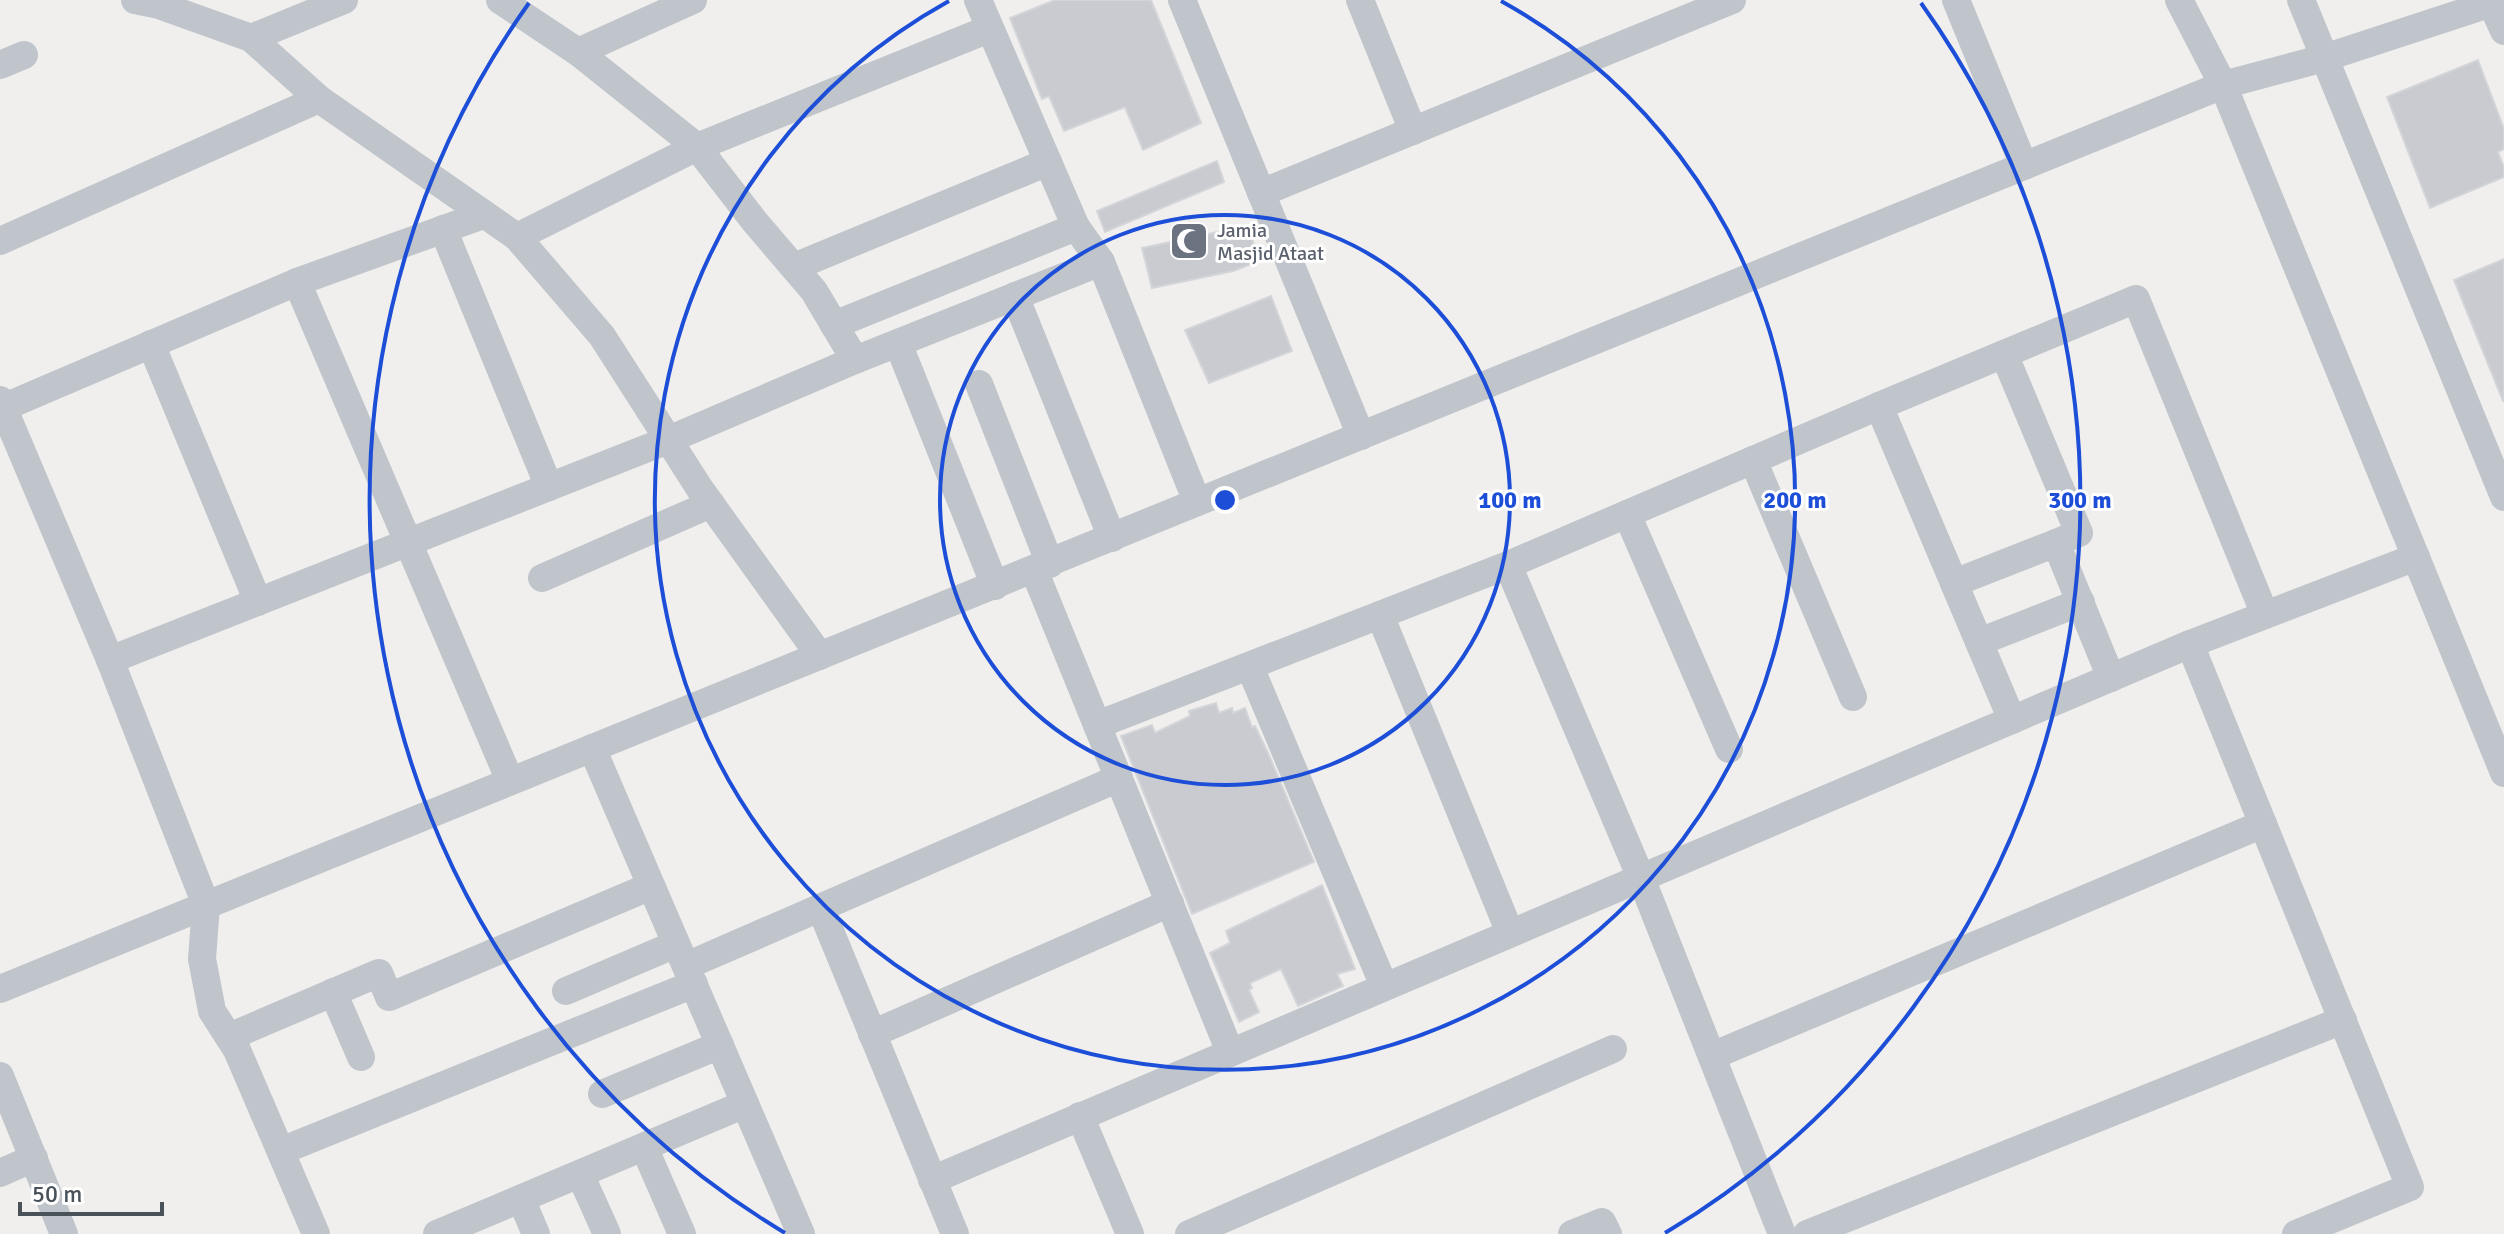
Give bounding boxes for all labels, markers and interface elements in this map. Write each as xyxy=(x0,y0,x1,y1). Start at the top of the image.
place label: Jamia Masjid Ataat xyxy=(1217,218,1324,266)
mosque icon: Jamia Masjid Ataat xyxy=(1168,220,1210,262)
text: 100 m xyxy=(1478,485,1542,515)
text: 200 m xyxy=(1763,485,1827,515)
text: 300 m xyxy=(2048,485,2112,515)
centre of rings xyxy=(1211,486,1239,514)
scale bar xyxy=(20,1166,162,1216)
text: 50 m xyxy=(32,1179,82,1209)

